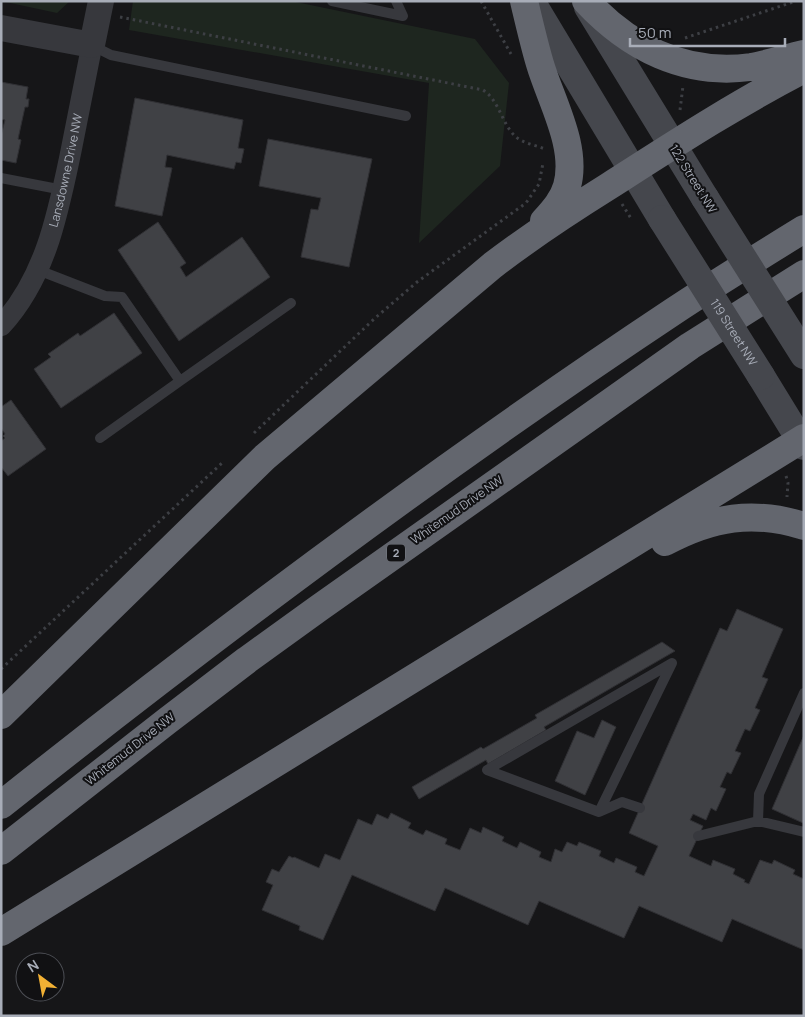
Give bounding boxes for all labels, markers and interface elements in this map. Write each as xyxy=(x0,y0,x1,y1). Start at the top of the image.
scale bar xyxy=(630,15,785,47)
text: 50 m xyxy=(638,22,672,43)
street label: Lansdowne Drive NW xyxy=(45,111,86,229)
street label: 122 Street NW xyxy=(666,141,722,217)
street label: 119 Street NW xyxy=(706,295,762,370)
street label: Whitemud Drive NW xyxy=(407,471,507,548)
road number: 2 xyxy=(387,544,405,562)
street label: Whitemud Drive NW xyxy=(81,708,179,789)
north arrow xyxy=(15,952,65,1002)
text: N xyxy=(24,955,42,976)

